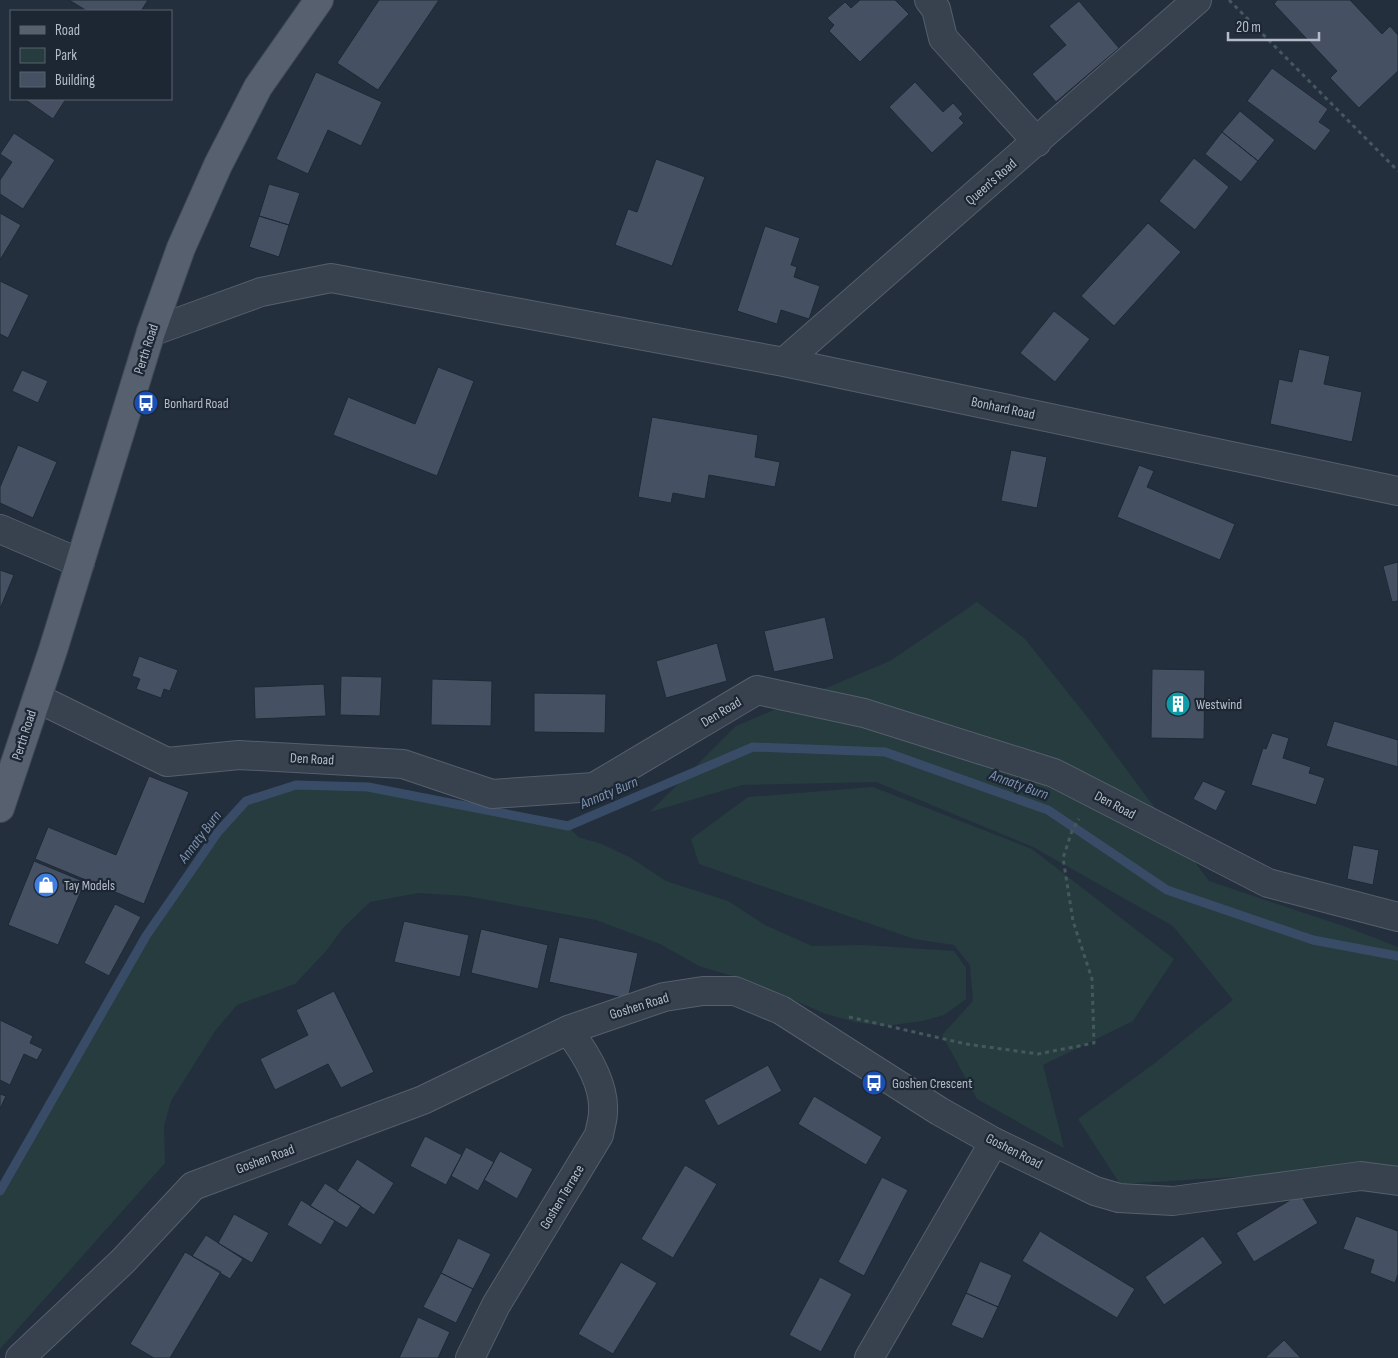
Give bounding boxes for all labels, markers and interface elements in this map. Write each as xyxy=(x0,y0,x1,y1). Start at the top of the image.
legend xyxy=(10,10,172,100)
scale bar xyxy=(1228,10,1319,42)
text: 20 m xyxy=(1236,18,1261,37)
text: Road xyxy=(55,21,80,40)
text: Park xyxy=(55,46,77,65)
text: Building xyxy=(55,71,95,90)
street label: Queen's Road xyxy=(962,155,1020,209)
street label: Perth Road xyxy=(130,322,162,376)
bus stop icon: Bonhard Road xyxy=(133,390,159,416)
street label: Bonhard Road xyxy=(970,393,1037,423)
place label: Bonhard Road xyxy=(164,395,229,412)
building icon: Westwind xyxy=(1165,691,1191,717)
street label: Den Road xyxy=(698,693,744,731)
place label: Westwind xyxy=(1196,696,1242,713)
street label: Perth Road xyxy=(8,708,40,762)
street label: Den Road xyxy=(290,749,335,769)
water label: Annaty Burn xyxy=(986,765,1051,804)
water label: Annaty Burn xyxy=(576,772,641,814)
street label: Den Road xyxy=(1092,787,1139,823)
water label: Annaty Burn xyxy=(173,807,226,868)
shop icon: Tay Models xyxy=(33,872,59,898)
place label: Tay Models xyxy=(64,877,115,894)
street label: Goshen Road xyxy=(607,989,671,1023)
bus stop icon: Goshen Crescent xyxy=(861,1070,887,1096)
place label: Goshen Crescent xyxy=(892,1075,972,1092)
street label: Goshen Road xyxy=(983,1130,1045,1172)
street label: Goshen Road xyxy=(233,1141,297,1177)
street label: Goshen Terrace xyxy=(536,1162,588,1232)

